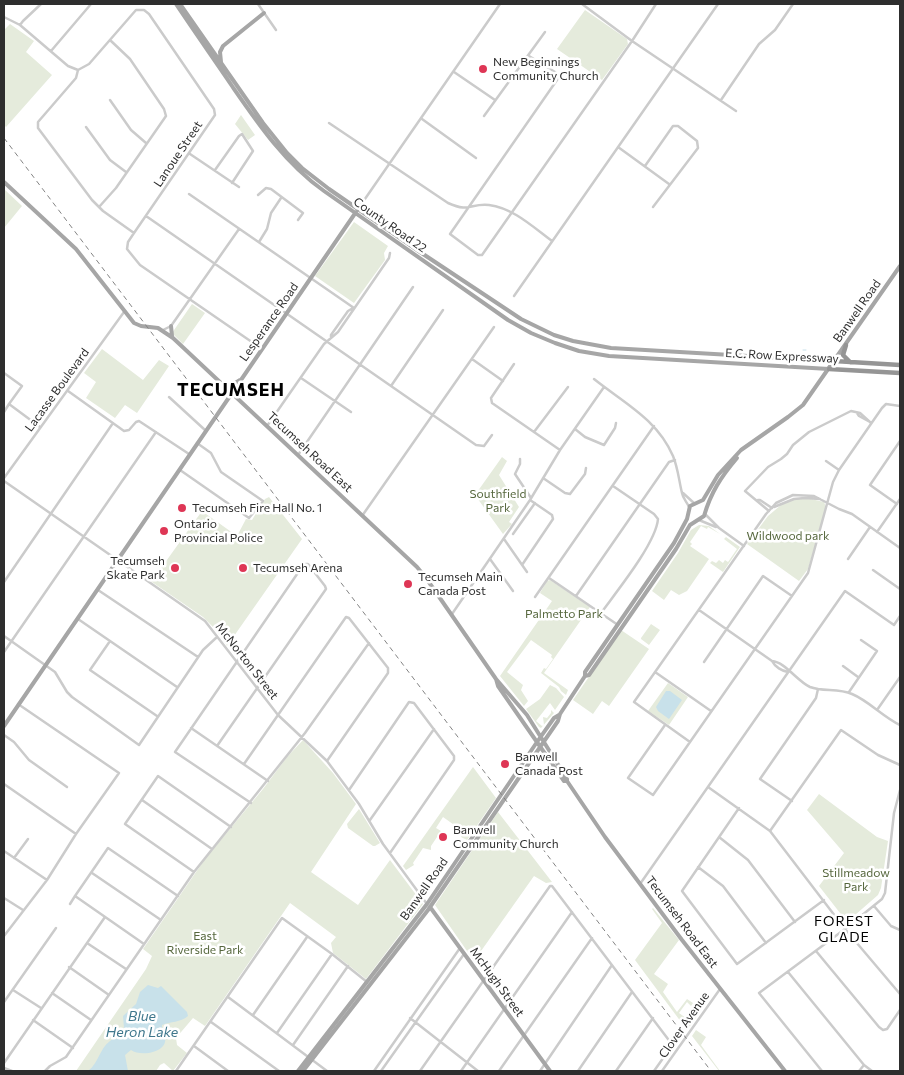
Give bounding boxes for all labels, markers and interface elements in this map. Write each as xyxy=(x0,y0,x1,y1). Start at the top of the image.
place label: New Beginnings Community Church xyxy=(493,55,599,83)
marker: New Beginnings Community Church xyxy=(477,63,489,75)
street label: Lanoue Street xyxy=(151,118,205,190)
street label: County Road 22 xyxy=(351,194,429,256)
street label: Banwell Road xyxy=(830,277,884,345)
street label: Lesperance Road xyxy=(237,280,301,364)
street label: Lacasse Boulevard xyxy=(22,345,92,435)
street label: E.C. Row Expressway xyxy=(725,346,839,366)
district label: TECUMSEH xyxy=(176,379,286,401)
street label: Tecumseh Road East xyxy=(264,409,356,495)
park label: Southfield Park xyxy=(470,487,526,515)
place label: Tecumseh Fire Hall No. 1 xyxy=(192,501,322,515)
marker: Tecumseh Fire Hall No. 1 xyxy=(176,502,188,514)
place label: Ontario Provincial Police xyxy=(174,517,263,545)
marker: Ontario Provincial Police xyxy=(158,525,170,537)
park label: Wildwood park xyxy=(747,529,829,543)
place label: Tecumseh Skate Park xyxy=(107,554,165,582)
place label: Tecumseh Arena xyxy=(253,561,343,575)
marker: Tecumseh Skate Park xyxy=(169,562,181,574)
marker: Tecumseh Arena xyxy=(237,562,249,574)
place label: Tecumseh Main Canada Post xyxy=(418,570,503,598)
marker: Tecumseh Main Canada Post xyxy=(402,578,414,590)
park label: Palmetto Park xyxy=(525,607,603,621)
street label: McNorton Street xyxy=(213,620,281,702)
place label: Banwell Canada Post xyxy=(515,750,583,778)
marker: Banwell Canada Post xyxy=(499,758,511,770)
place label: Banwell Community Church xyxy=(453,823,559,851)
marker: Banwell Community Church xyxy=(437,831,449,843)
street label: Banwell Road xyxy=(397,855,451,923)
park label: Stillmeadow Park xyxy=(822,866,890,894)
street label: Tecumseh Road East xyxy=(643,873,721,971)
district label: FOREST GLADE xyxy=(813,913,875,946)
park label: East Riverside Park xyxy=(166,929,244,957)
street label: McHugh Street xyxy=(467,944,527,1020)
street label: Clover Avenue xyxy=(656,989,712,1061)
water label: Blue Heron Lake xyxy=(106,1008,178,1040)

